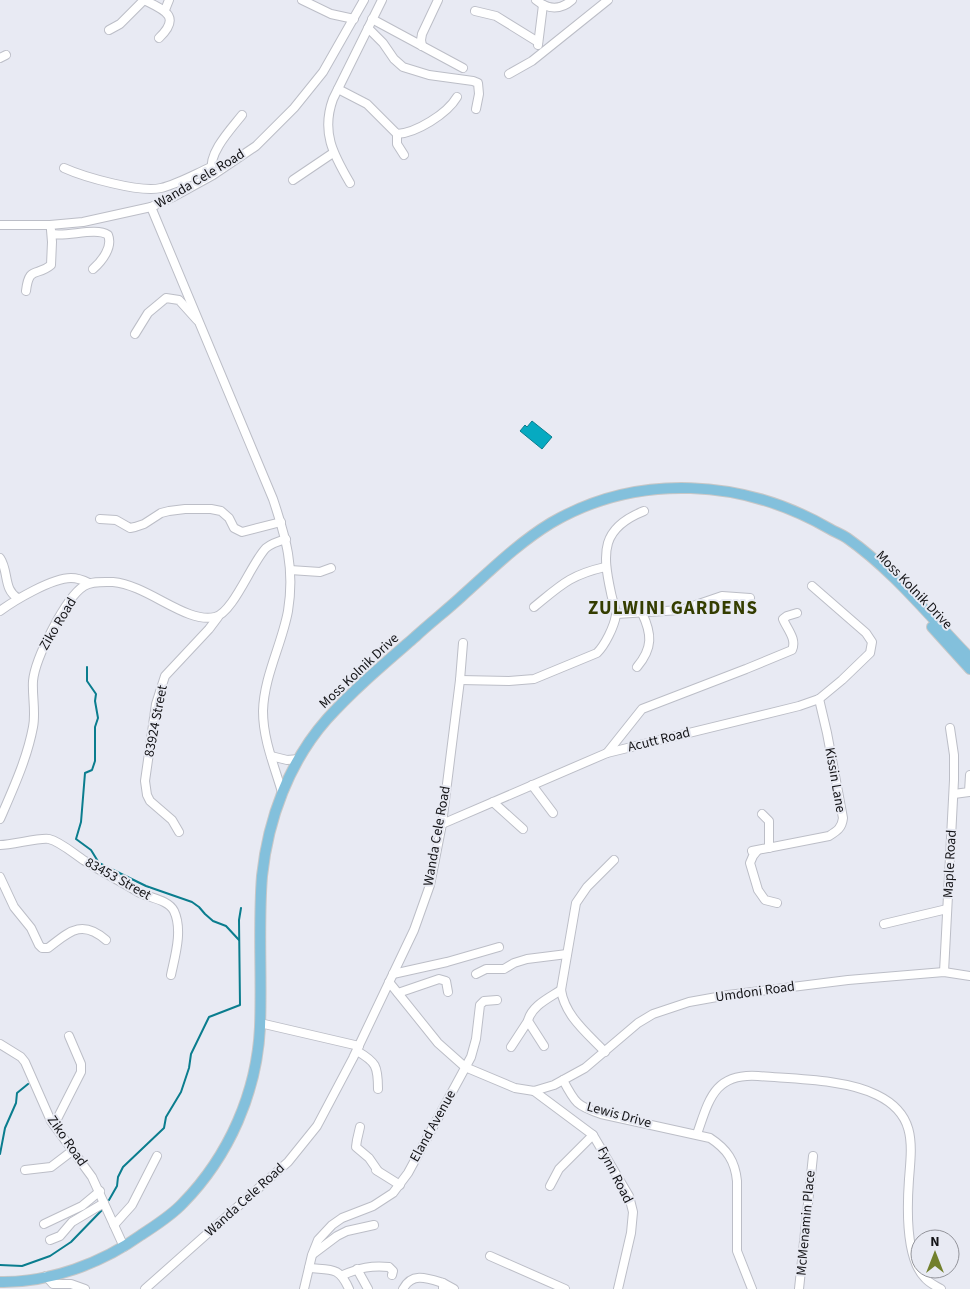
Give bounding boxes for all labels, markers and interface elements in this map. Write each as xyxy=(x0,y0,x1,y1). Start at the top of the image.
street label: Wanda Cele Road xyxy=(151,144,249,214)
street label: Moss Kolnik Drive xyxy=(871,546,957,634)
street label: Ziko Road xyxy=(34,594,82,654)
district label: ZULWINI GARDENS xyxy=(588,595,758,622)
street label: Moss Kolnik Drive xyxy=(315,629,403,713)
street label: 83924 Street xyxy=(139,683,173,759)
street label: Acutt Road xyxy=(626,723,692,757)
street label: Kissin Lane xyxy=(819,746,851,814)
street label: Wanda Cele Road xyxy=(418,784,456,888)
street label: Maple Road xyxy=(938,829,962,899)
street label: 83453 Street xyxy=(81,853,155,905)
street label: Umdoni Road xyxy=(714,977,796,1007)
street label: Eland Avenue xyxy=(405,1086,461,1166)
street label: Lewis Drive xyxy=(584,1097,654,1133)
street label: Ziko Road xyxy=(42,1111,92,1171)
street label: Fynn Road xyxy=(592,1143,638,1207)
street label: Wanda Cele Road xyxy=(201,1159,289,1241)
street label: McMenamin Place xyxy=(791,1170,821,1276)
north arrow xyxy=(910,1229,960,1279)
text: N xyxy=(930,1232,940,1252)

